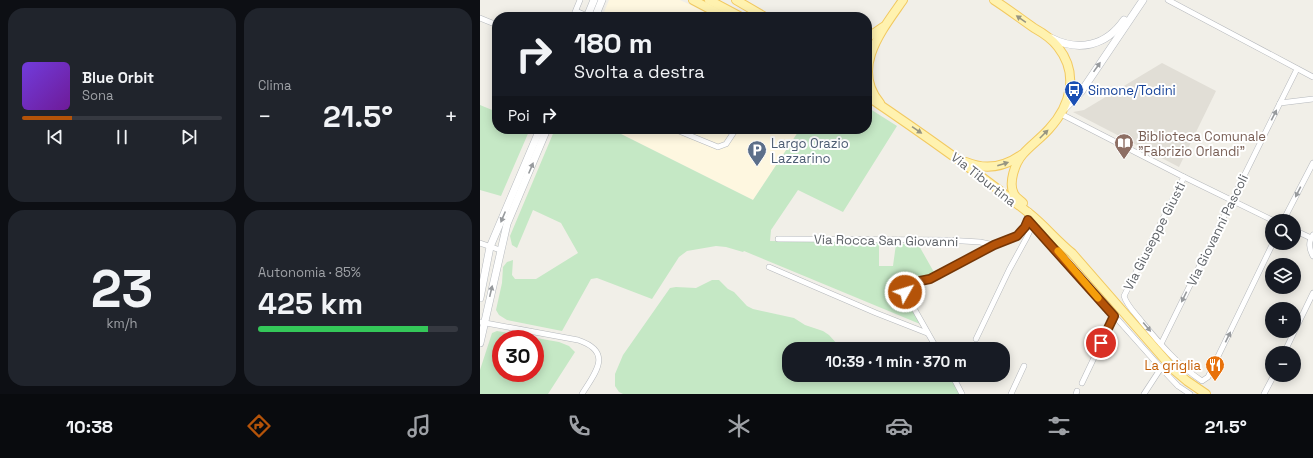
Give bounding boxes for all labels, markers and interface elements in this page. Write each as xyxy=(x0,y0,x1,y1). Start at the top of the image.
one-way arrow xyxy=(1016,15,1026,23)
text: 180 m xyxy=(574,25,653,61)
icon: right xyxy=(508,28,560,80)
text: Svolta a destra xyxy=(574,60,705,83)
one-way arrow xyxy=(1093,62,1101,72)
text: Blue Orbit xyxy=(82,68,154,87)
text: Clima xyxy=(258,77,291,94)
bus stop icon: Simone/Todini xyxy=(1063,79,1085,107)
place label: Simone/Todini xyxy=(1088,82,1176,99)
text: Sona xyxy=(82,87,113,104)
text: 21.5° xyxy=(323,97,393,136)
text: − xyxy=(258,102,272,130)
text: + xyxy=(444,102,458,130)
icon: right xyxy=(538,104,560,126)
text: Poi xyxy=(508,106,530,125)
one-way arrow xyxy=(1271,109,1277,120)
icon: previous xyxy=(44,126,66,148)
icon: pause xyxy=(111,126,133,148)
icon: next xyxy=(178,126,200,148)
one-way arrow xyxy=(911,126,922,134)
place label: Biblioteca Comunale "Fabrizio Orlandi" xyxy=(1138,128,1266,160)
one-way arrow xyxy=(1039,129,1049,139)
library icon: Biblioteca Comunale "Fabrizio Orlandi" xyxy=(1113,132,1135,160)
place label: Largo Orazio Lazzarino xyxy=(771,135,849,167)
parking icon: Largo Orazio Lazzarino xyxy=(746,139,768,167)
street label: Via Tiburtina xyxy=(948,149,1020,211)
one-way arrow xyxy=(998,161,1010,167)
one-way arrow xyxy=(528,163,534,174)
street label: Via Giovanni Pascoli xyxy=(1183,171,1252,289)
street label: Via Giuseppe Giusti xyxy=(1120,179,1189,293)
one-way arrow xyxy=(1295,186,1301,198)
one-way arrow xyxy=(500,211,506,222)
map controls xyxy=(1265,214,1301,382)
button: search xyxy=(1265,214,1301,250)
street label: Via Rocca San Giovanni xyxy=(814,231,958,250)
text: 23 xyxy=(91,256,153,322)
button: layers xyxy=(1265,258,1301,294)
text: Autonomia · 85% xyxy=(258,264,361,281)
position arrow xyxy=(884,271,926,313)
text: 425 km xyxy=(258,284,363,323)
one-way arrow xyxy=(488,285,494,298)
one-way arrow xyxy=(1180,292,1187,303)
button: + xyxy=(1265,302,1301,338)
text: km/h xyxy=(107,315,137,332)
one-way arrow xyxy=(1142,322,1151,333)
pin xyxy=(1084,326,1118,360)
speed limit sign: 30 xyxy=(492,330,544,382)
one-way arrow xyxy=(1225,331,1231,342)
icon: arrive xyxy=(1090,332,1112,354)
button: − xyxy=(1265,346,1301,382)
text: 10:39 · 1 min · 370 m xyxy=(825,352,967,371)
restaurant icon: La griglia xyxy=(1204,354,1226,382)
place label: La griglia xyxy=(1144,357,1202,374)
icon: directions xyxy=(245,412,273,440)
icon: music xyxy=(405,412,433,440)
icon: phone xyxy=(565,412,593,440)
icon: climate xyxy=(725,412,753,440)
icon: car xyxy=(885,412,913,440)
icon: filters xyxy=(1045,412,1073,440)
text: 10:38 xyxy=(66,415,113,438)
text: 21.5° xyxy=(1205,415,1247,438)

